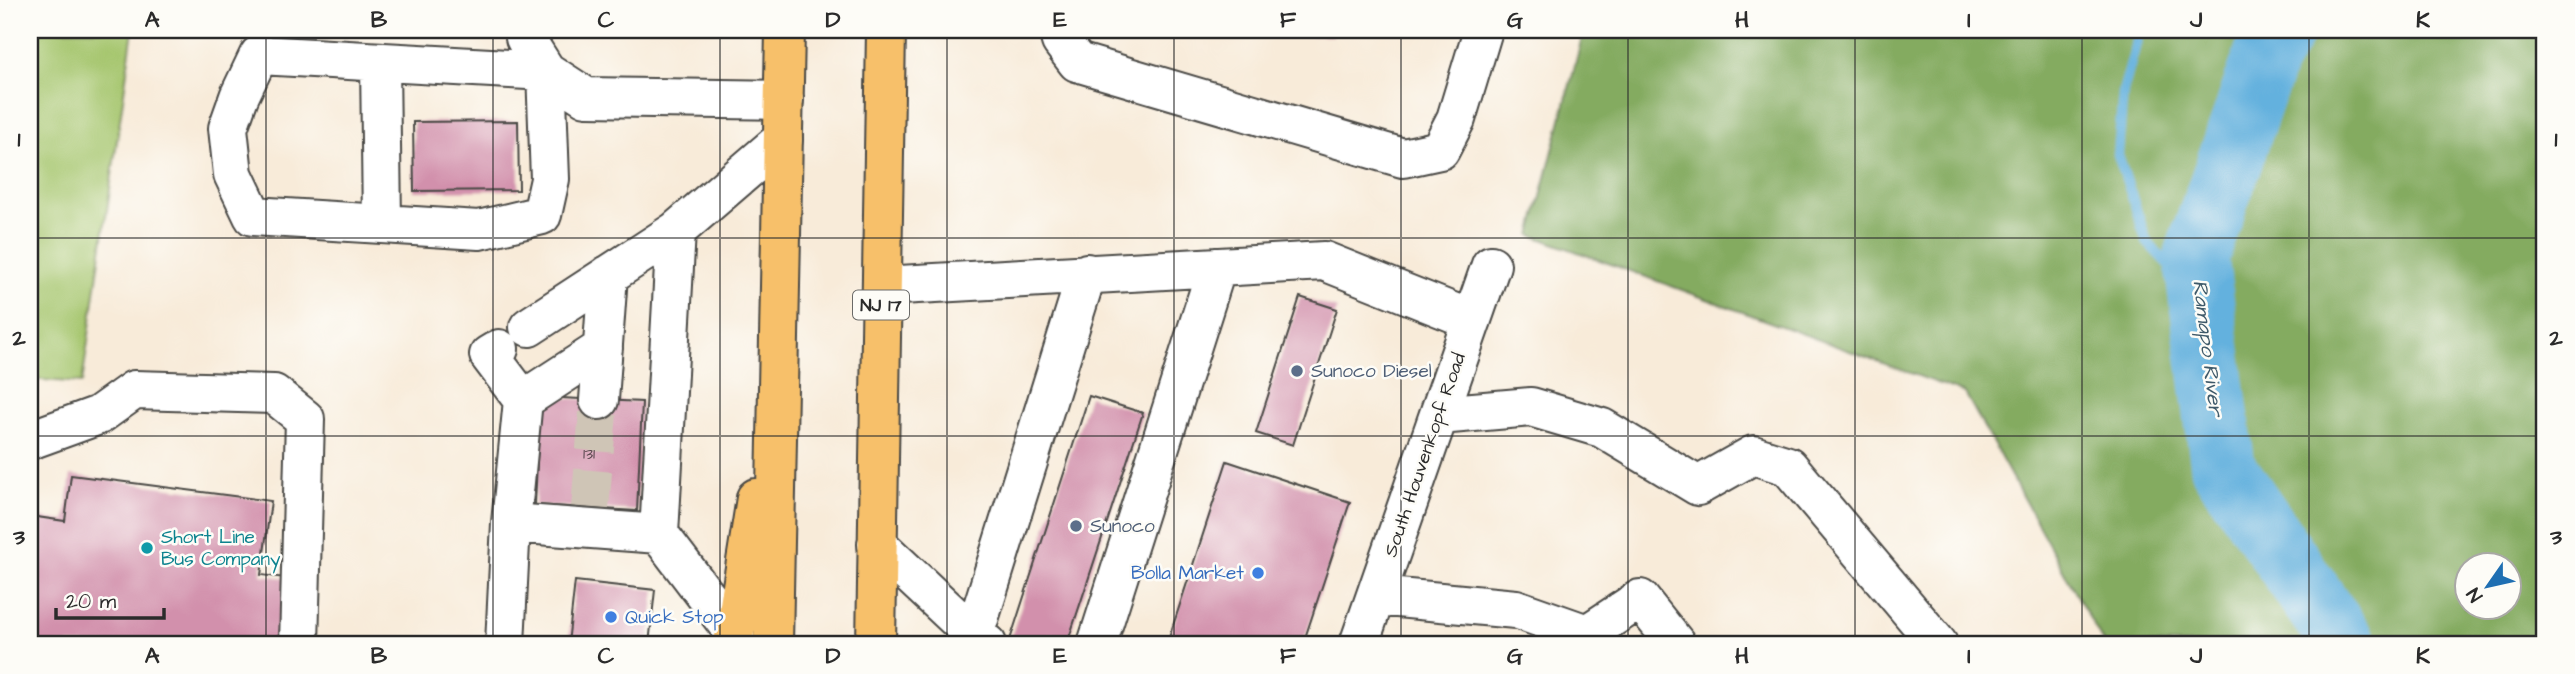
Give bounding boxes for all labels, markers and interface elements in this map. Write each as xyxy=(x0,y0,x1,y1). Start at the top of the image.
text: A xyxy=(145,4,160,36)
text: B xyxy=(371,4,388,36)
text: C xyxy=(598,4,615,36)
text: D xyxy=(826,4,841,36)
text: E xyxy=(1053,4,1067,36)
text: F xyxy=(1280,4,1297,36)
text: G xyxy=(1507,4,1523,36)
text: H xyxy=(1735,4,1749,36)
text: I xyxy=(1967,4,1971,36)
text: J xyxy=(2189,4,2203,36)
text: K xyxy=(2416,4,2431,36)
text: 1 xyxy=(18,123,21,155)
text: 1 xyxy=(2555,123,2558,155)
water label: Ramapo River xyxy=(2185,278,2231,420)
road number: NJ 17 xyxy=(853,290,909,320)
text: 2 xyxy=(11,322,26,354)
text: 2 xyxy=(2548,322,2563,354)
street label: South Houvenkopf Road xyxy=(1377,349,1473,561)
place label: Sunoco Diesel xyxy=(1311,358,1432,385)
marker: Sunoco Diesel xyxy=(1289,363,1305,379)
house number: 131 xyxy=(583,443,595,465)
place label: Sunoco xyxy=(1090,513,1155,540)
marker: Sunoco xyxy=(1068,518,1084,534)
text: 3 xyxy=(12,521,25,553)
text: 3 xyxy=(2549,521,2562,553)
place label: Short Line Bus Company xyxy=(161,524,281,574)
marker: Short Line Bus Company xyxy=(139,540,155,556)
north arrow xyxy=(2452,552,2522,622)
place label: Bolla Market xyxy=(1131,560,1244,587)
marker: Bolla Market xyxy=(1250,565,1266,581)
scale bar xyxy=(56,576,164,620)
text: N xyxy=(2461,582,2490,607)
text: 20 m xyxy=(66,587,117,616)
place label: Quick Stop xyxy=(625,604,724,631)
marker: Quick Stop xyxy=(603,609,619,625)
text: A xyxy=(145,640,160,672)
text: B xyxy=(371,640,388,672)
text: C xyxy=(598,640,615,672)
text: D xyxy=(826,640,841,672)
text: E xyxy=(1053,640,1067,672)
text: F xyxy=(1280,640,1297,672)
text: G xyxy=(1507,640,1523,672)
text: H xyxy=(1735,640,1749,672)
text: I xyxy=(1967,640,1971,672)
text: J xyxy=(2189,640,2203,672)
text: K xyxy=(2416,640,2431,672)

